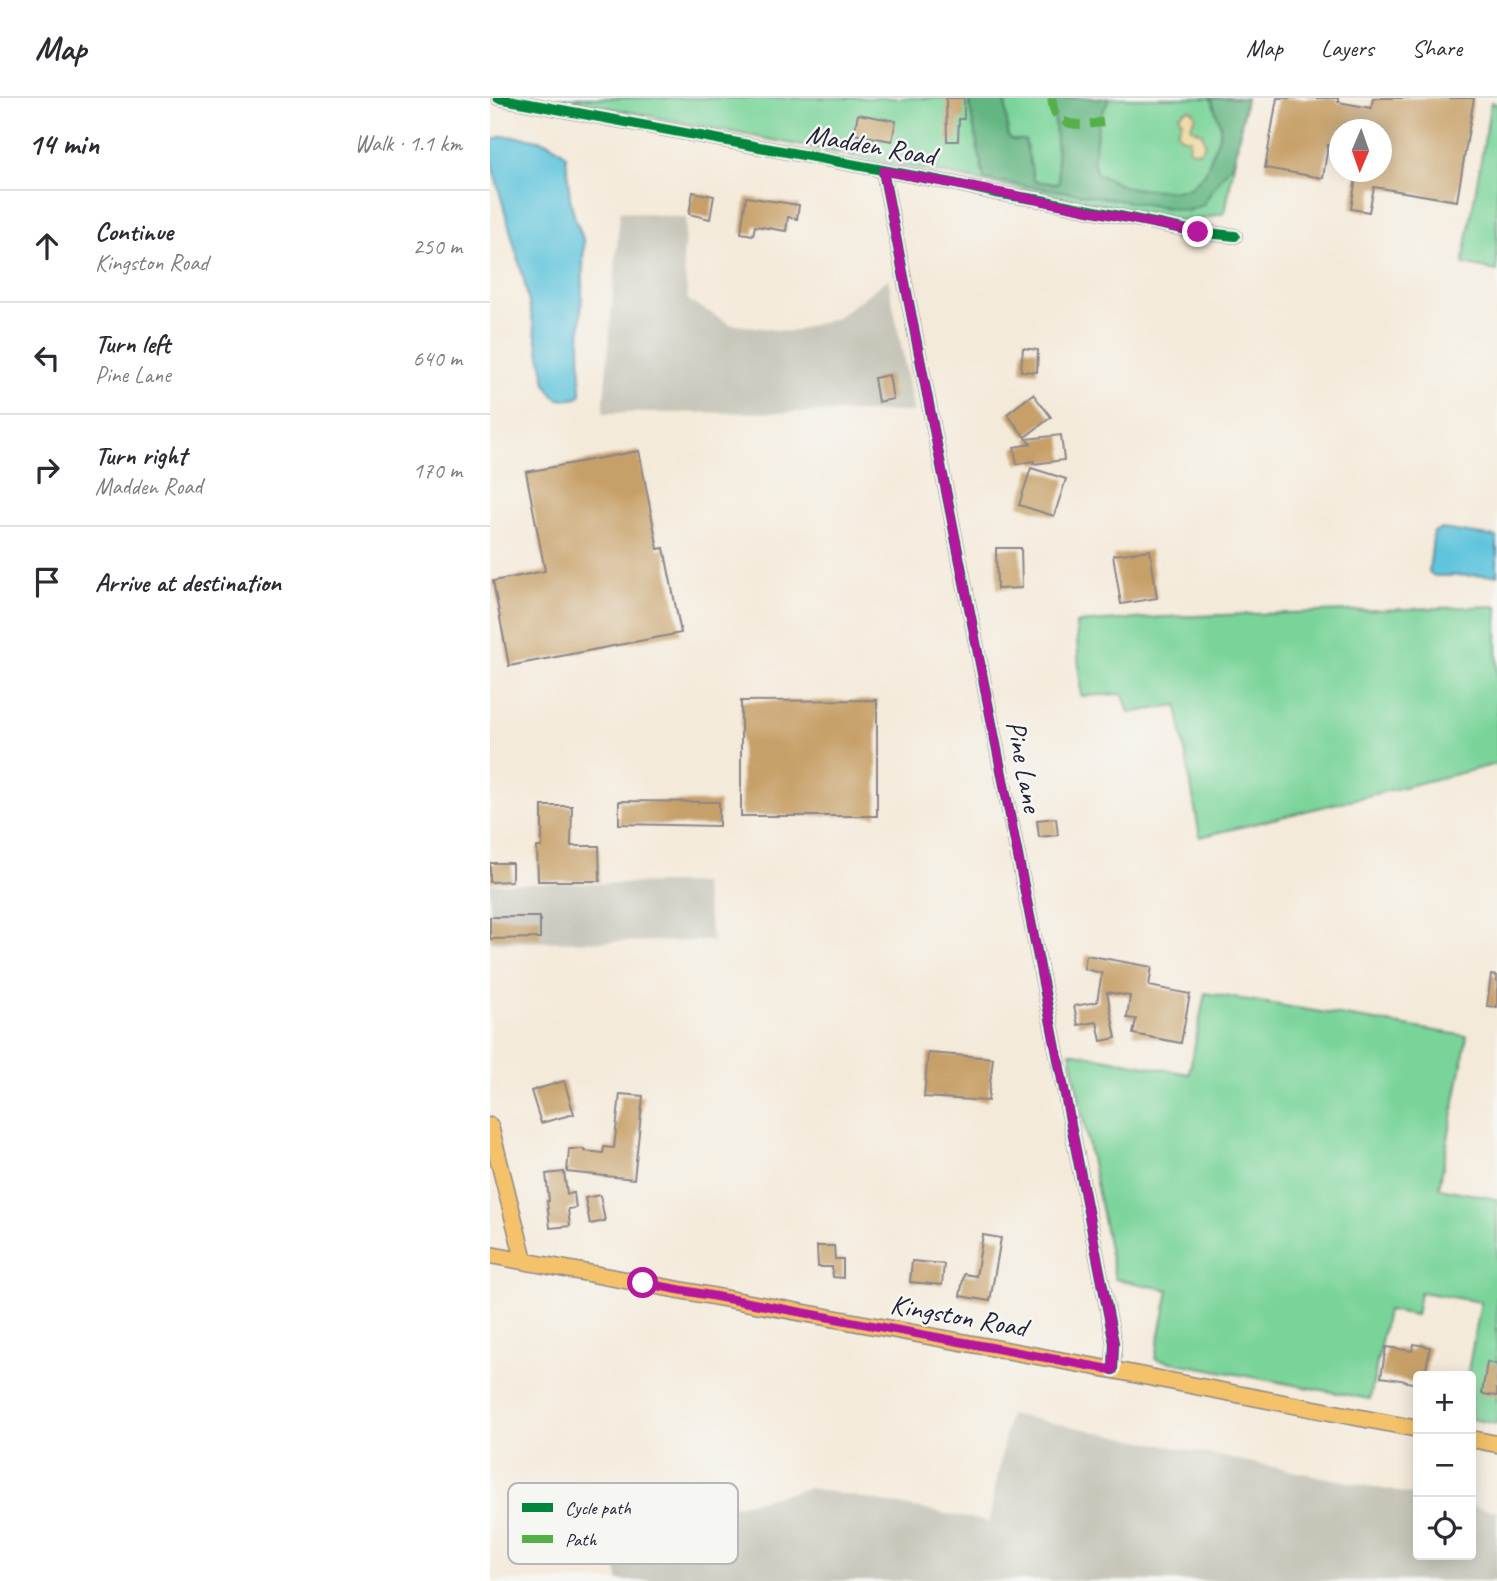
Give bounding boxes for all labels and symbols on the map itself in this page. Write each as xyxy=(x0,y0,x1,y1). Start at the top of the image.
street label: Madden Road xyxy=(803,116,942,174)
north arrow xyxy=(1329,119,1392,182)
route end xyxy=(1182,216,1213,247)
street label: Pine Lane xyxy=(999,718,1051,816)
route start xyxy=(627,1267,658,1298)
street label: Kingston Road xyxy=(888,1286,1034,1345)
legend xyxy=(508,1483,738,1564)
text: Cycle path xyxy=(565,1496,631,1520)
text: Path xyxy=(565,1528,598,1552)

